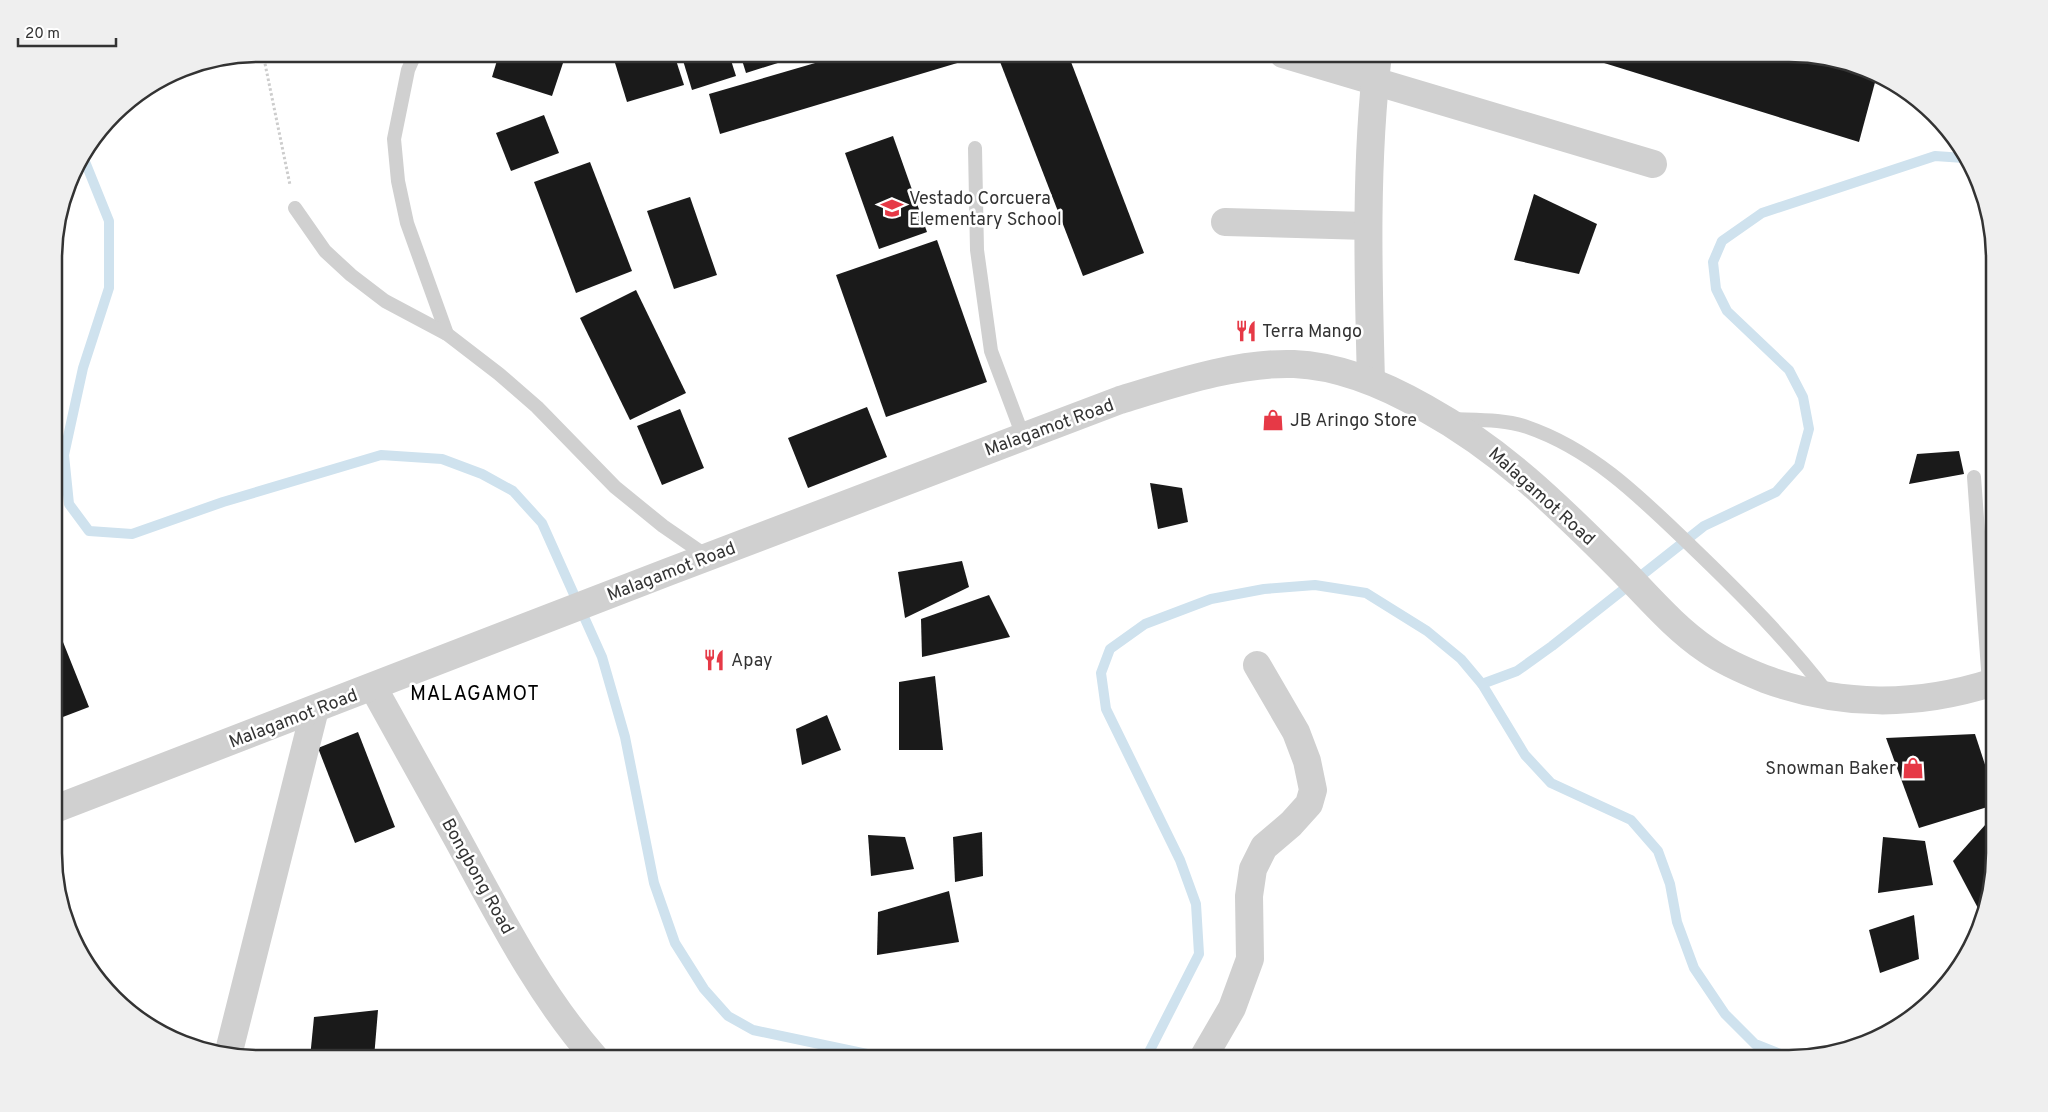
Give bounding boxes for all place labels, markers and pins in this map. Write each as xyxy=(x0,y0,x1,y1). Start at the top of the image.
place label: Vestado Corcuera Elementary School xyxy=(909,188,1062,232)
school or university icon: Vestado Corcuera Elementary School xyxy=(879,195,905,221)
restaurant icon: Terra Mango xyxy=(1233,318,1259,344)
place label: Terra Mango xyxy=(1262,321,1362,344)
shop icon: JB Aringo Store xyxy=(1260,407,1286,433)
place label: JB Aringo Store xyxy=(1290,410,1417,433)
restaurant icon: Apay xyxy=(701,647,727,673)
place label: Apay xyxy=(731,650,773,673)
shop icon: Snowman Baker xyxy=(1900,755,1926,781)
place label: Snowman Baker xyxy=(1765,758,1896,781)

